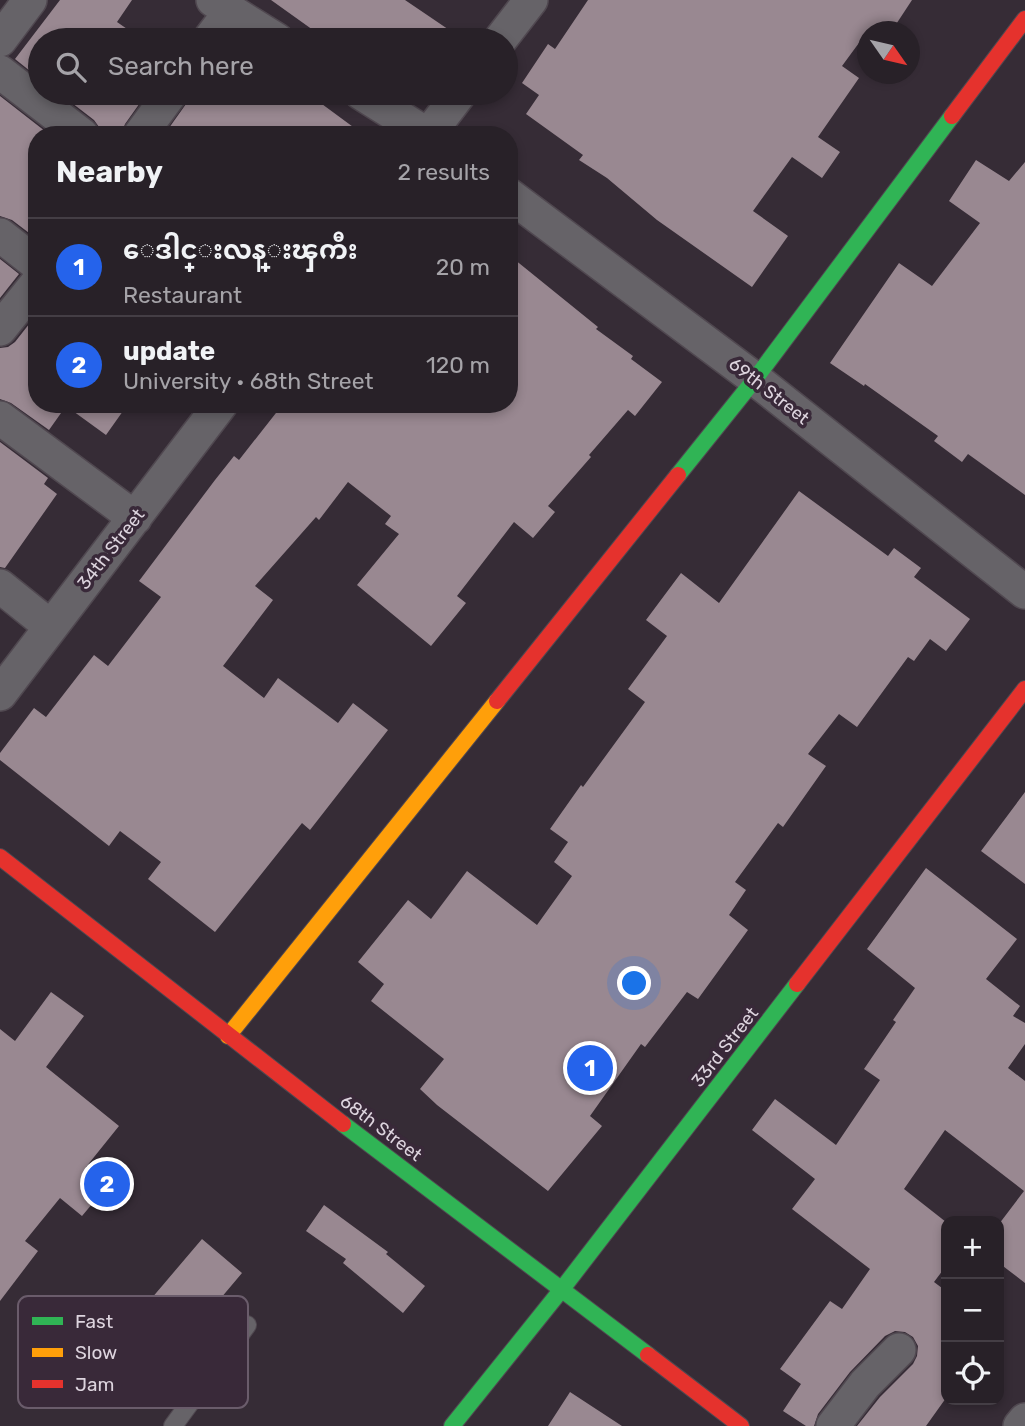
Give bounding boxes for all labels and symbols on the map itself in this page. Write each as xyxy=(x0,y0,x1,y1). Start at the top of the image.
north arrow xyxy=(857,21,920,84)
street label: 69th Street xyxy=(724,353,814,429)
street label: 34th Street xyxy=(73,504,149,594)
your location xyxy=(617,966,651,1000)
street label: 33rd Street xyxy=(687,1003,763,1091)
pin: 1 xyxy=(567,1042,613,1094)
street label: 68th Street xyxy=(336,1090,426,1166)
pin: 2 xyxy=(84,1158,130,1210)
legend xyxy=(18,1296,248,1408)
text: Fast xyxy=(75,1310,114,1333)
text: Slow xyxy=(75,1341,117,1364)
text: Jam xyxy=(75,1373,114,1396)

